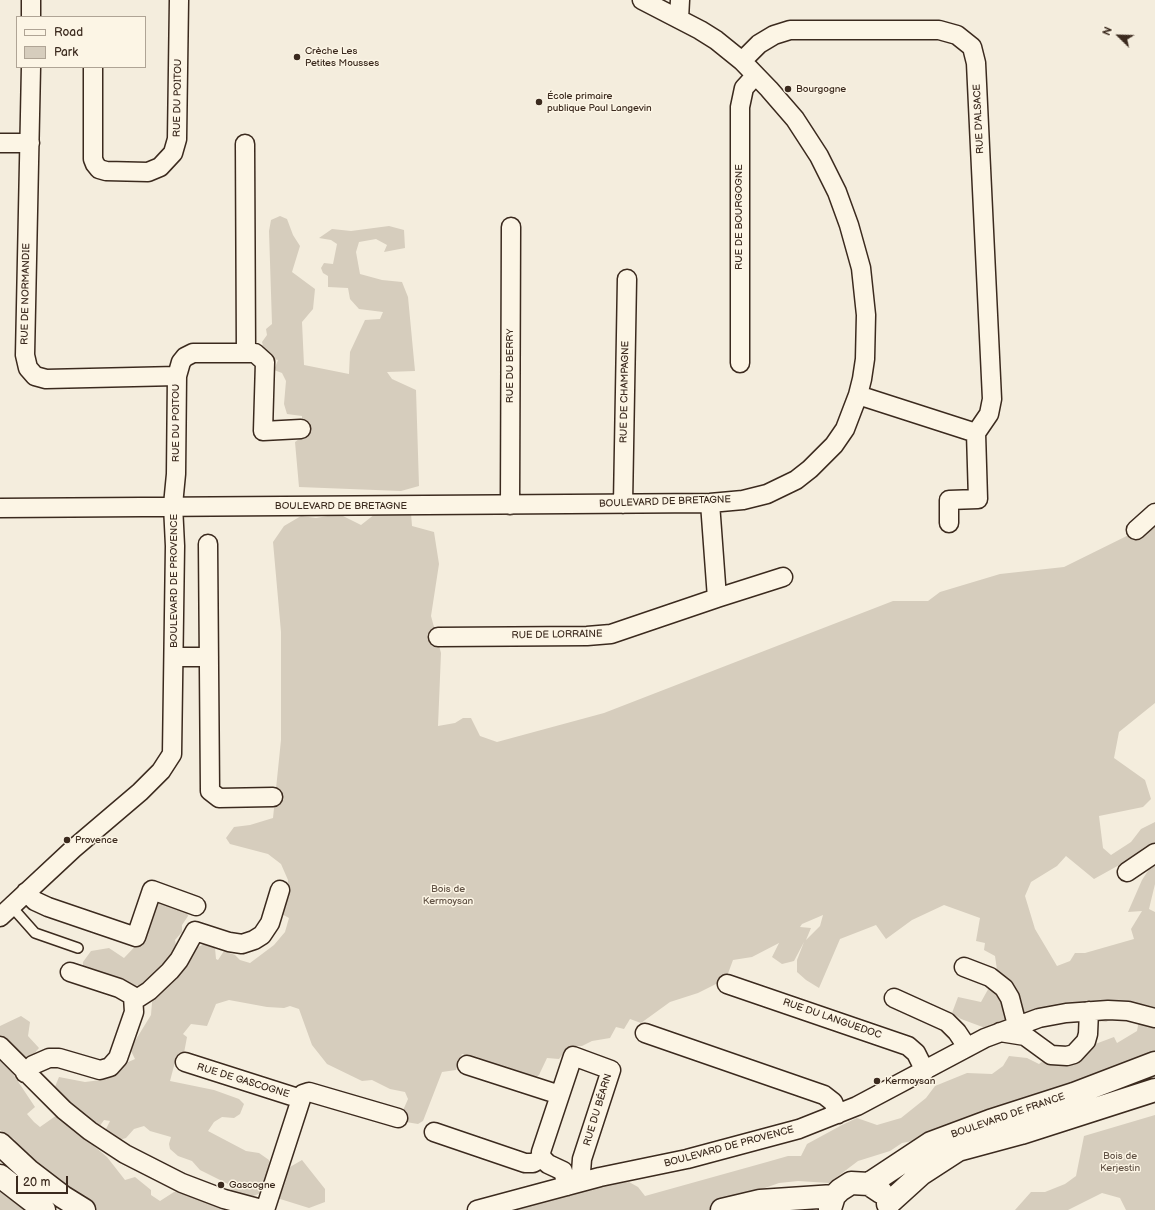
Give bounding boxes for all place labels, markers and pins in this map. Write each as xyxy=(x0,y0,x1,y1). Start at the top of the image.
place label: Crèche Les Petites Mousses xyxy=(305,45,379,68)
marker: Crèche Les Petites Mousses xyxy=(292,52,302,62)
place label: Bourgogne xyxy=(796,83,846,95)
marker: Bourgogne xyxy=(783,84,793,94)
place label: École primaire publique Paul Langevin xyxy=(547,90,652,114)
marker: École primaire publique Paul Langevin xyxy=(534,97,544,107)
place label: Provence xyxy=(75,834,118,846)
marker: Provence xyxy=(62,835,72,845)
place label: Kermoysan xyxy=(885,1075,935,1087)
marker: Kermoysan xyxy=(872,1076,882,1086)
place label: Gascogne xyxy=(229,1179,275,1191)
marker: Gascogne xyxy=(216,1180,226,1190)

